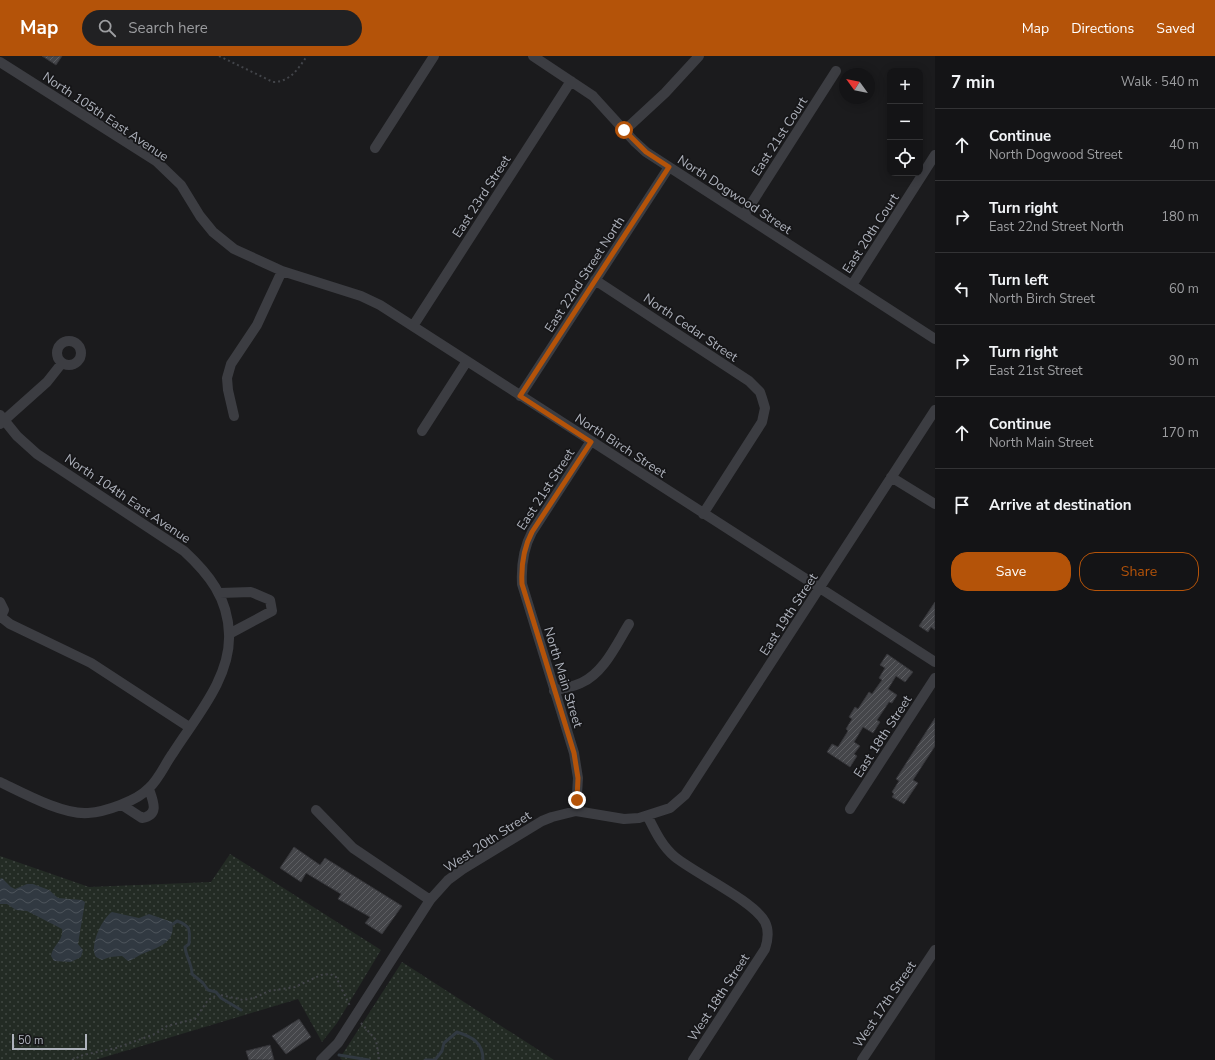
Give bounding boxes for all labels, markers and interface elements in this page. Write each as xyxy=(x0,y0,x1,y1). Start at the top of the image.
search box xyxy=(82,10,362,46)
text: Map xyxy=(20,15,58,41)
icon: search xyxy=(96,17,118,39)
text: Search here xyxy=(128,18,208,38)
text: Map xyxy=(1022,19,1049,38)
text: Directions xyxy=(1071,19,1134,38)
text: Saved xyxy=(1156,19,1195,38)
street label: North 105th East Avenue xyxy=(39,68,172,166)
north arrow xyxy=(839,68,875,104)
map controls xyxy=(887,68,923,176)
button: + xyxy=(887,68,923,104)
text: 7 min xyxy=(951,71,995,94)
text: Walk · 540 m xyxy=(1121,73,1199,91)
street label: East 21st Court xyxy=(748,93,812,179)
button: − xyxy=(887,104,923,140)
route start xyxy=(615,121,633,139)
text: Continue xyxy=(989,126,1051,146)
icon: ahead xyxy=(951,134,973,156)
text: 40 m xyxy=(1169,136,1199,154)
button: locate xyxy=(887,140,923,176)
text: North Dogwood Street xyxy=(989,146,1122,164)
street label: East 23rd Street xyxy=(448,151,516,241)
street label: North Dogwood Street xyxy=(674,151,796,239)
street label: East 20th Court xyxy=(838,190,904,277)
text: Turn right xyxy=(989,198,1058,218)
icon: right xyxy=(951,206,973,228)
text: 180 m xyxy=(1161,208,1199,226)
street label: East 22nd Street North xyxy=(541,213,629,336)
text: East 22nd Street North xyxy=(989,218,1124,236)
text: Turn left xyxy=(989,270,1048,290)
icon: left xyxy=(951,278,973,300)
text: 60 m xyxy=(1169,280,1199,298)
street label: North Cedar Street xyxy=(640,290,742,366)
text: North Birch Street xyxy=(989,290,1095,308)
text: Turn right xyxy=(989,342,1058,362)
icon: right xyxy=(951,350,973,372)
text: 90 m xyxy=(1169,352,1199,370)
text: East 21st Street xyxy=(989,362,1083,380)
street label: North Birch Street xyxy=(571,410,670,482)
text: Continue xyxy=(989,414,1051,434)
icon: ahead xyxy=(951,422,973,444)
text: 170 m xyxy=(1161,424,1199,442)
text: North Main Street xyxy=(989,434,1093,452)
street label: East 21st Street xyxy=(513,445,579,534)
street label: North 104th East Avenue xyxy=(61,450,194,548)
icon: arrive xyxy=(951,494,973,516)
text: Arrive at destination xyxy=(989,495,1132,515)
button: Save xyxy=(951,552,1071,591)
button: Share xyxy=(1079,552,1199,591)
street label: East 19th Street xyxy=(755,570,822,659)
street label: North Main Street xyxy=(539,625,587,730)
street label: East 18th Street xyxy=(849,692,916,781)
route end xyxy=(568,791,586,809)
street label: West 20th Street xyxy=(440,807,535,877)
street label: West 18th Street xyxy=(684,950,754,1045)
street label: West 17th Street xyxy=(849,957,921,1051)
scale bar xyxy=(12,1032,87,1051)
text: 50 m xyxy=(18,1033,43,1048)

